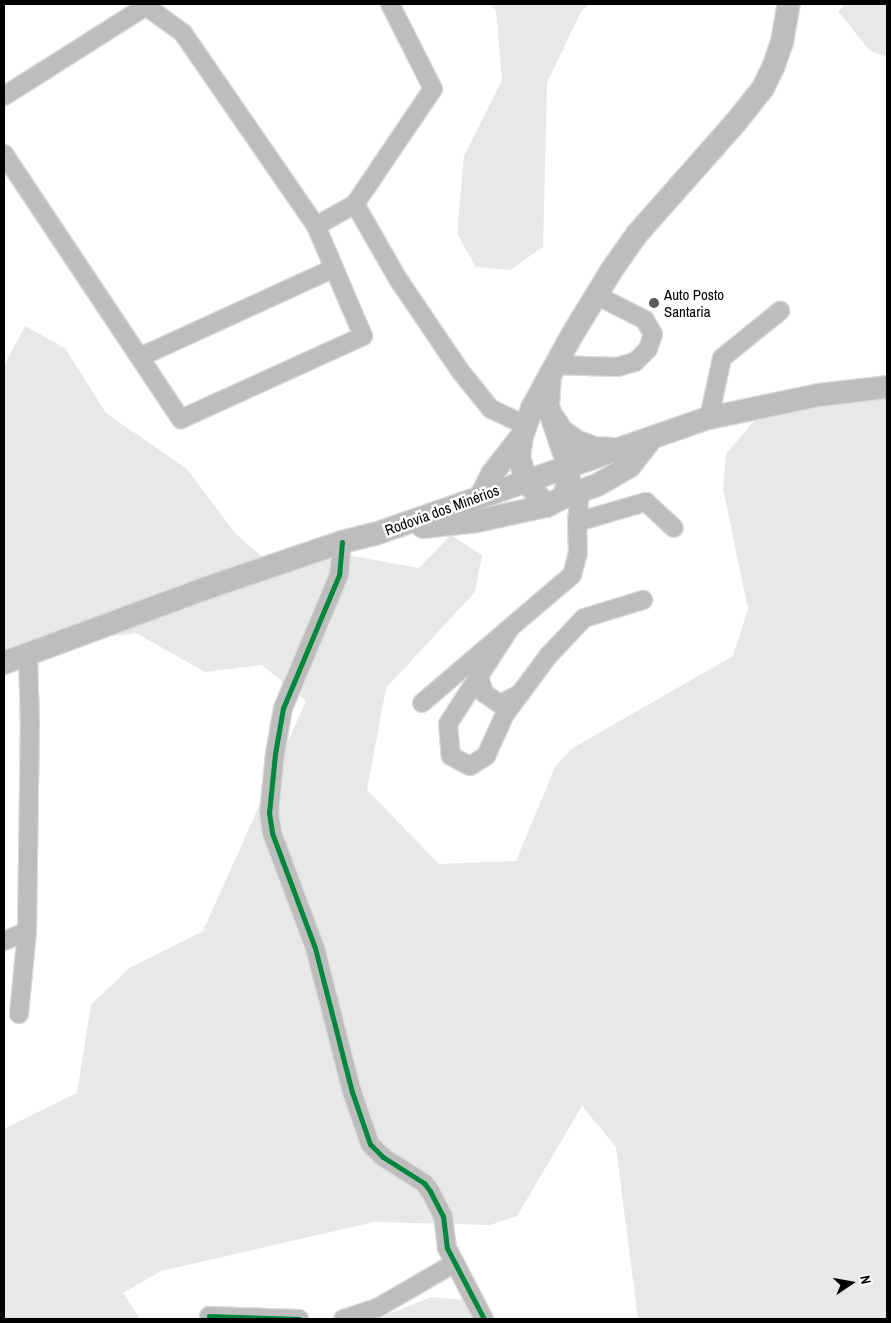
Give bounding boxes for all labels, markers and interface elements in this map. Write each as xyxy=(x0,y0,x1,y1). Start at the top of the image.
place label: Auto Posto Santaria xyxy=(664,285,724,320)
marker: Auto Posto Santaria xyxy=(648,297,660,309)
street label: Rodovia dos Minérios xyxy=(382,481,502,539)
north arrow xyxy=(826,1258,876,1308)
text: N xyxy=(856,1274,875,1286)

